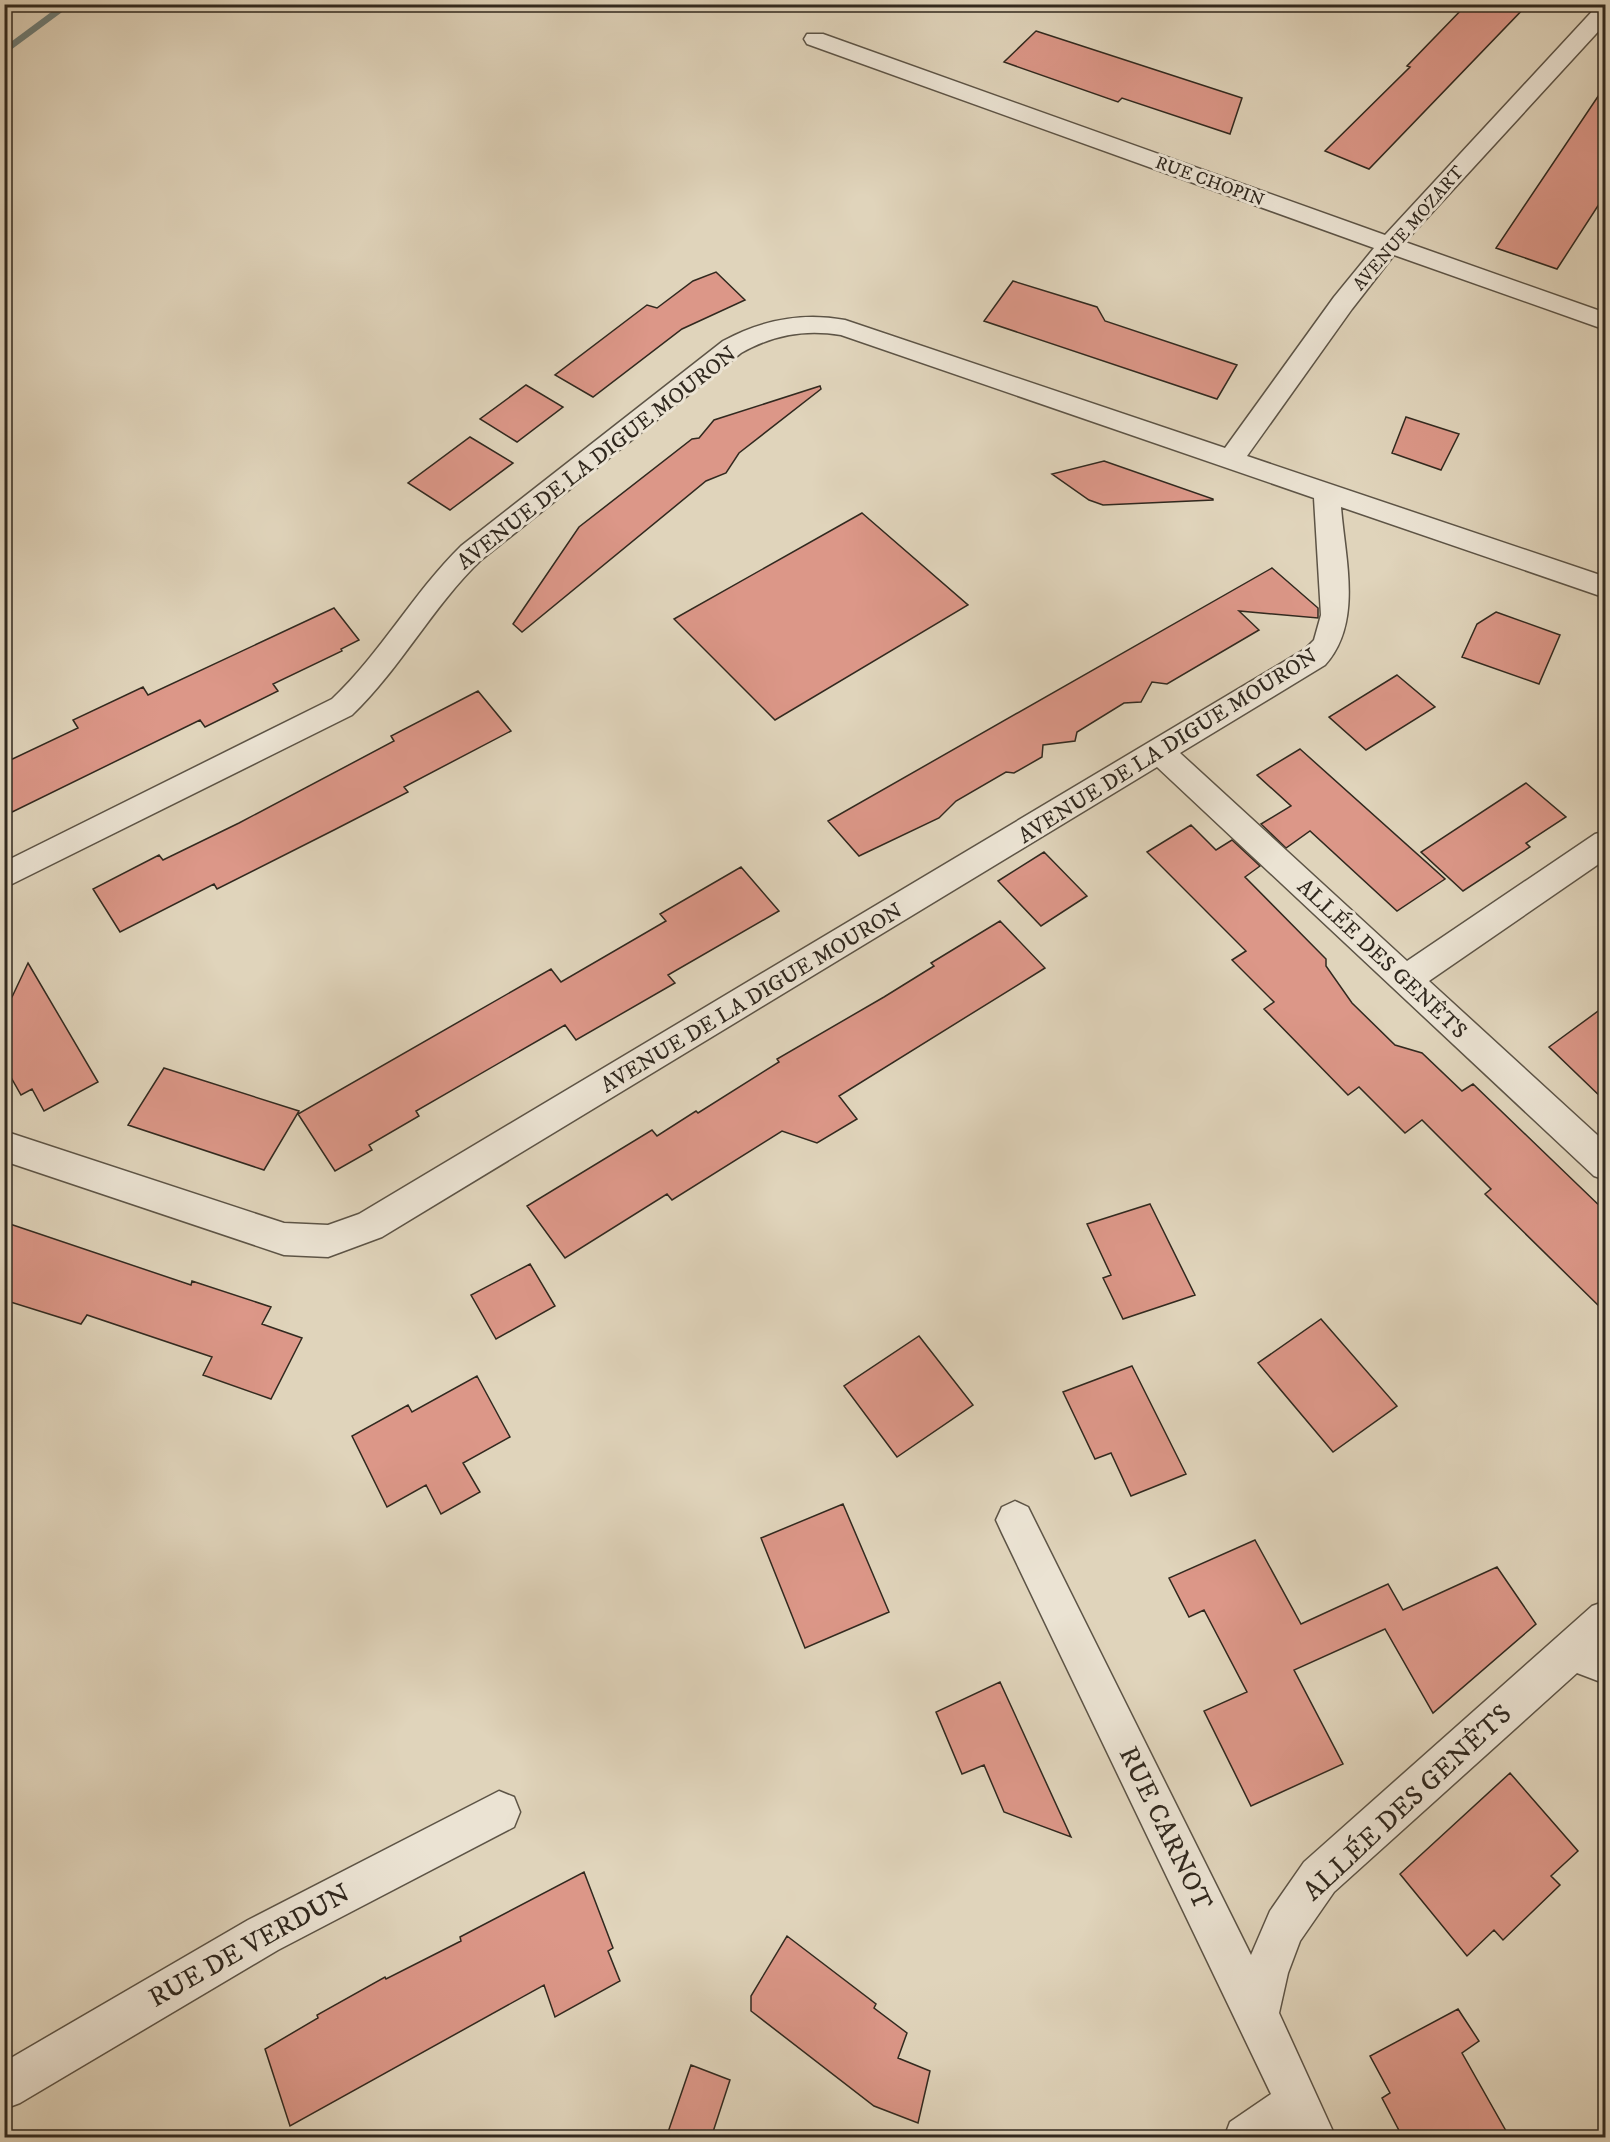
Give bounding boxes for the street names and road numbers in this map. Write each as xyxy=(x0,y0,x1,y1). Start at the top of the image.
street label: RUE CHOPIN xyxy=(1152,152,1267,212)
street label: AVENUE MOZART xyxy=(1349,162,1469,296)
street label: AVENUE DE LA DIGUE MOURON xyxy=(452,341,742,576)
street label: AVENUE DE LA DIGUE MOURON xyxy=(1013,643,1322,850)
street label: ALLÉE DES GENÊTS xyxy=(1291,873,1472,1045)
street label: AVENUE DE LA DIGUE MOURON xyxy=(596,897,908,1099)
street label: ALLÉE DES GENÊTS xyxy=(1296,1697,1519,1908)
street label: RUE CARNOT xyxy=(1111,1741,1220,1916)
street label: RUE DE VERDUN xyxy=(143,1876,356,2015)

